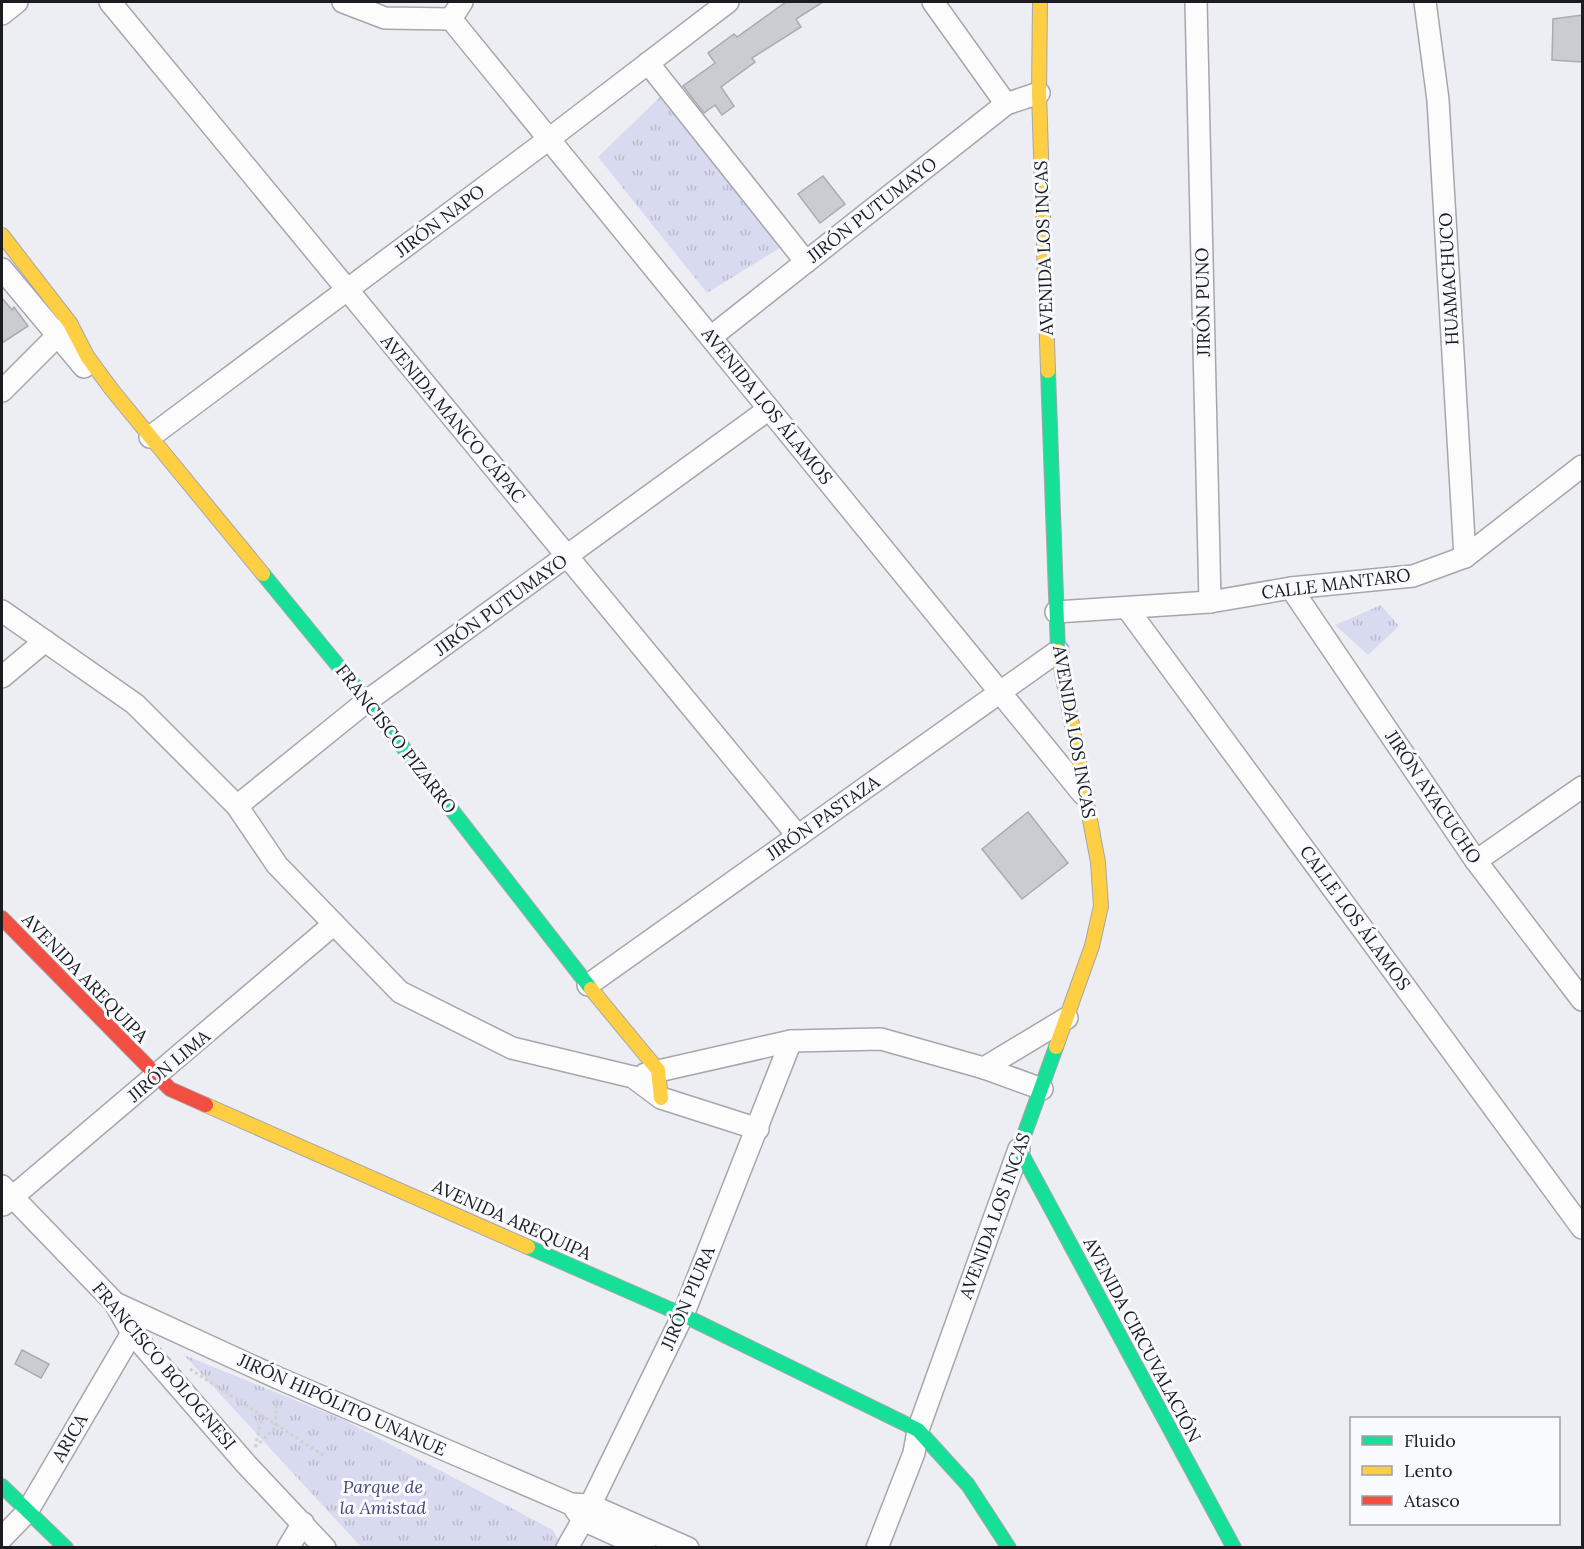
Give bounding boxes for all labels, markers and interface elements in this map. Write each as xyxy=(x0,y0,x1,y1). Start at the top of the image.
street label: JIRÓN PUTUMAYO xyxy=(801,152,941,268)
street label: AVENIDA LOS INCAS xyxy=(1029,160,1058,337)
street label: JIRÓN NAPO xyxy=(389,179,489,263)
street label: HUAMACHUCO xyxy=(1434,212,1463,346)
street label: JIRÓN PUNO xyxy=(1190,247,1215,358)
street label: AVENIDA LOS ÁLAMOS xyxy=(696,322,838,489)
street label: AVENIDA MANCO CÁPAC xyxy=(375,329,531,508)
street label: JIRÓN PUTUMAYO xyxy=(429,549,572,661)
street label: CALLE MANTARO xyxy=(1260,563,1412,604)
street label: AVENIDA LOS INCAS xyxy=(1048,643,1101,820)
street label: FRANCISCO PIZARRO xyxy=(331,659,462,818)
street label: JIRÓN AYACUCHO xyxy=(1380,725,1487,868)
street label: JIRÓN PASTAZA xyxy=(761,770,884,866)
street label: CALLE LOS ÁLAMOS xyxy=(1295,841,1416,995)
street label: AVENIDA AREQUIPA xyxy=(17,907,154,1048)
street label: JIRÓN LIMA xyxy=(122,1024,215,1107)
street label: AVENIDA LOS INCAS xyxy=(953,1130,1035,1303)
street label: AVENIDA AREQUIPA xyxy=(428,1174,596,1265)
street label: AVENIDA CIRCUVALACIÓN xyxy=(1078,1232,1206,1446)
street label: JIRÓN PIURA xyxy=(655,1242,720,1354)
street label: FRANCISCO BOLOGNESI xyxy=(87,1277,241,1454)
street label: JIRÓN HIPÓLITO UNANUE xyxy=(234,1348,450,1461)
street label: ARICA xyxy=(46,1409,93,1467)
legend xyxy=(1350,1417,1560,1525)
text: Fluido xyxy=(1404,1429,1456,1452)
text: Lento xyxy=(1404,1459,1452,1482)
park label: Parque de la Amistad xyxy=(340,1475,426,1519)
text: Atasco xyxy=(1403,1489,1460,1512)

